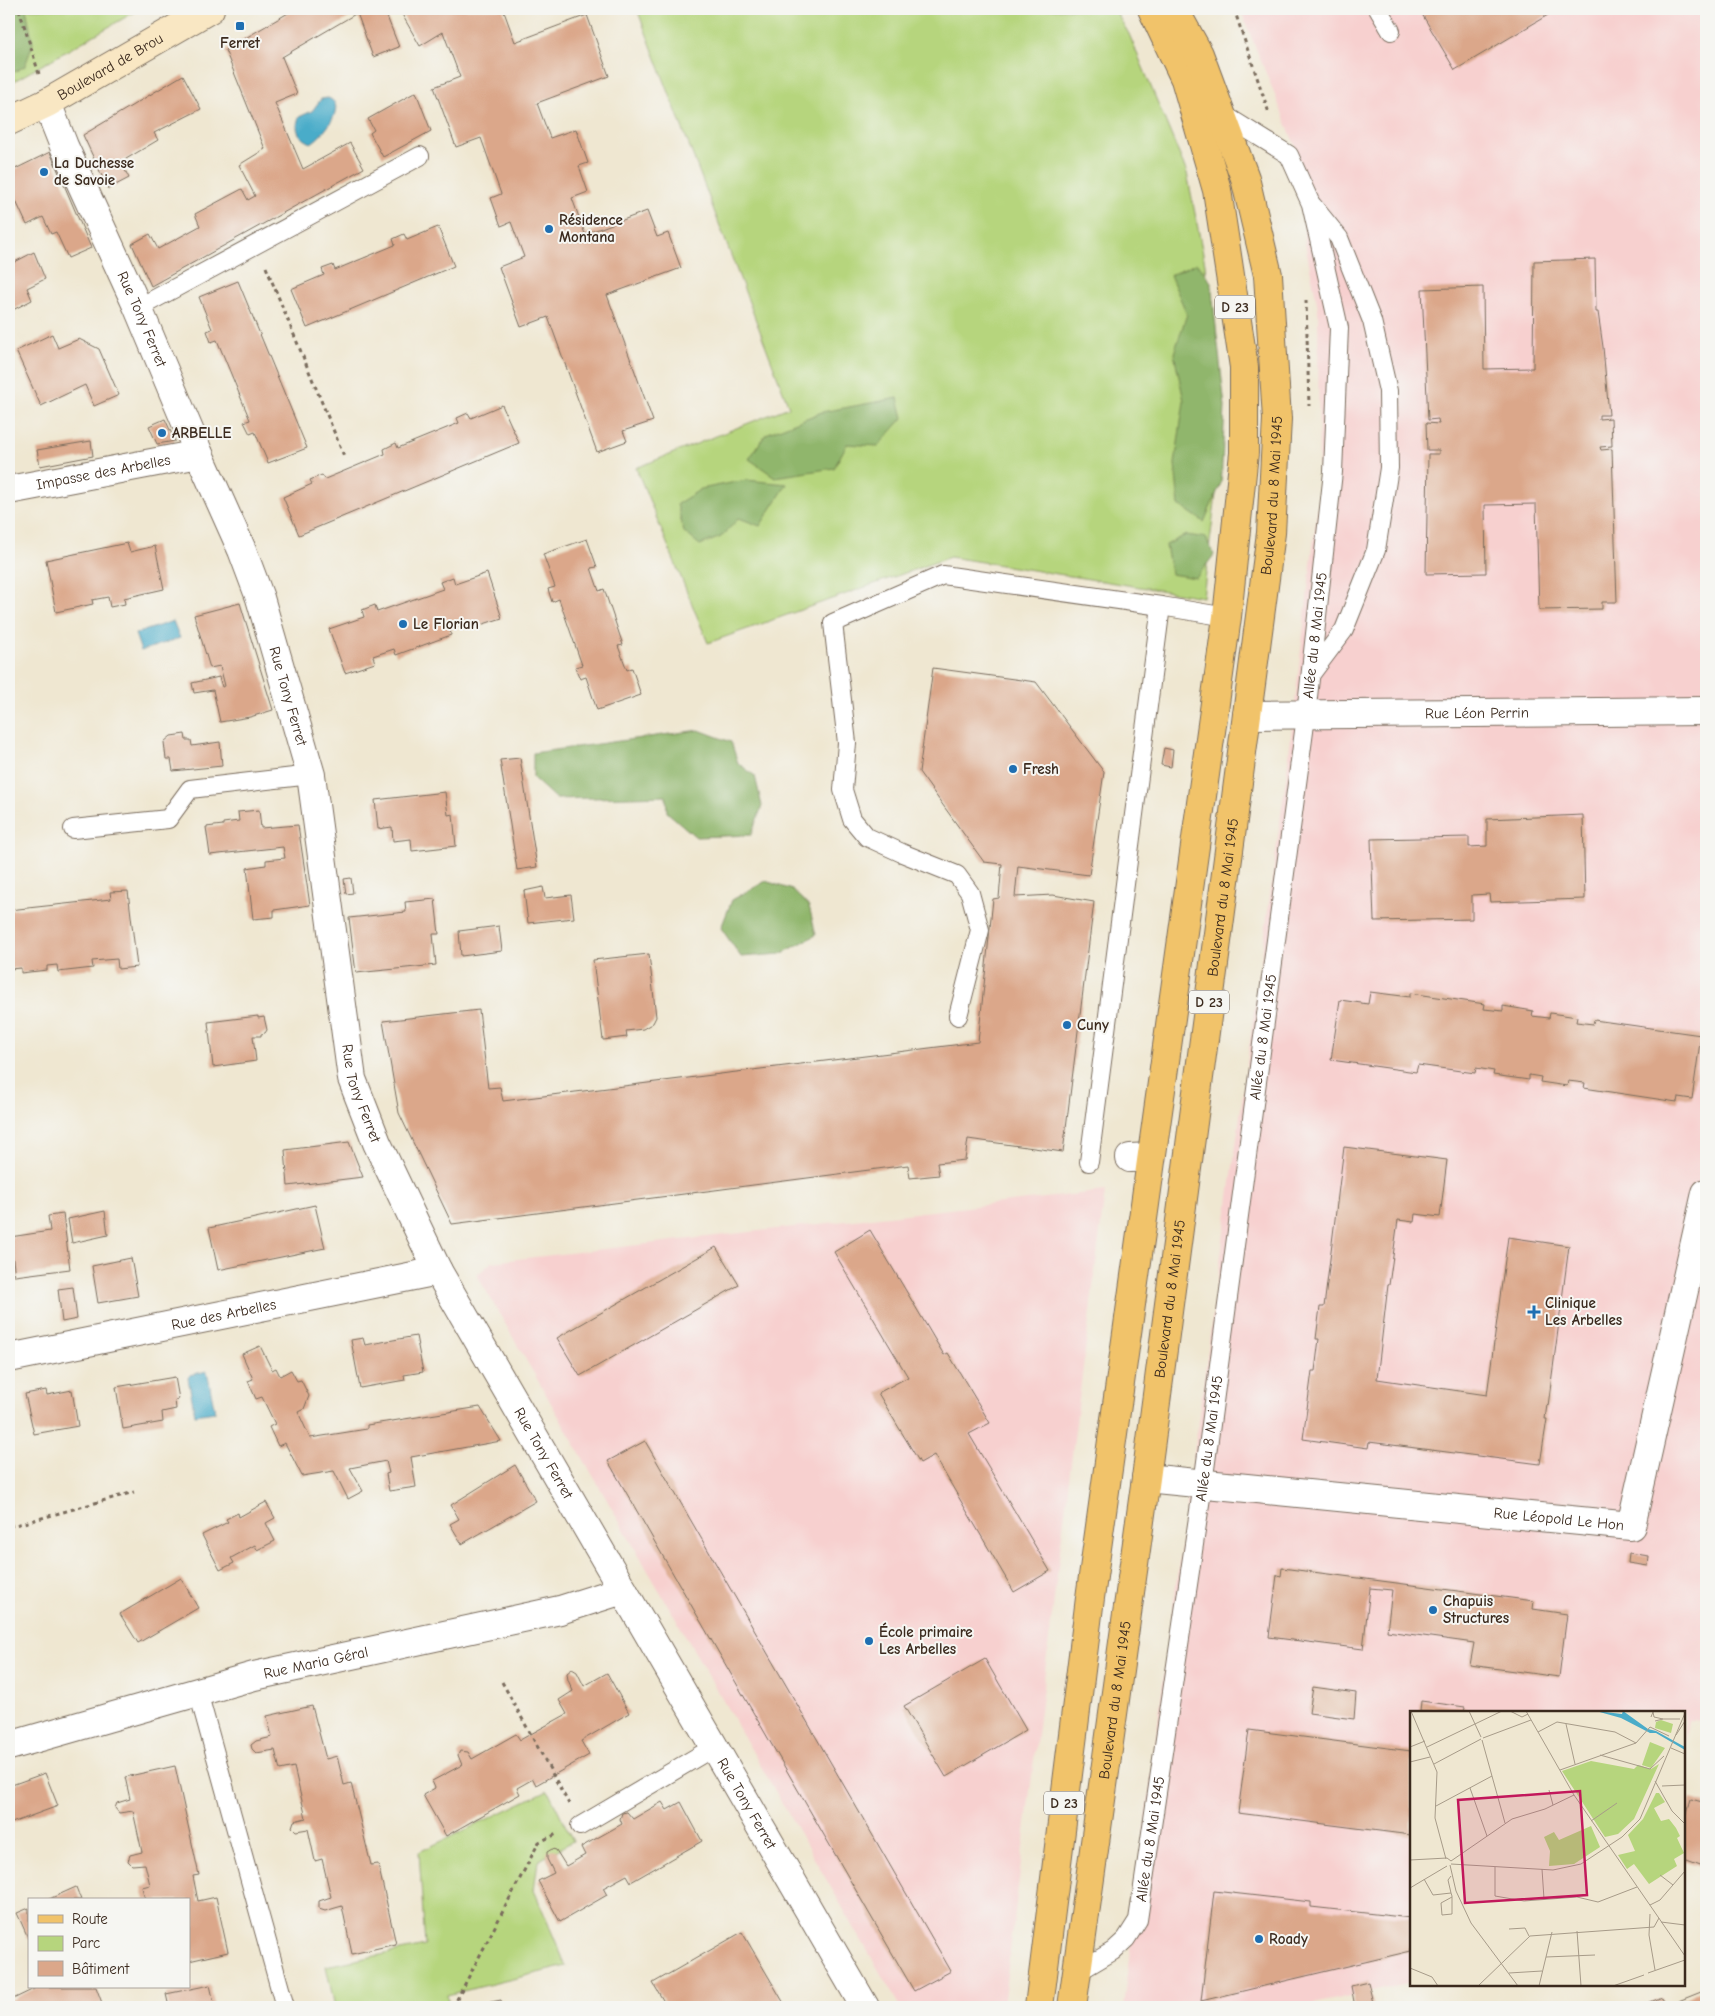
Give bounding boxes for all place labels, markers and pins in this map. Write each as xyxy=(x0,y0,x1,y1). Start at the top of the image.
marker: Ferret xyxy=(234,20,246,32)
place label: Ferret xyxy=(220,34,261,52)
place label: La Duchesse de Savoie xyxy=(54,154,134,189)
marker: La Duchesse de Savoie xyxy=(38,166,50,178)
place label: Résidence Montana xyxy=(559,211,623,246)
marker: Résidence Montana xyxy=(543,223,555,235)
place label: ARBELLE xyxy=(172,424,231,442)
marker: ARBELLE xyxy=(156,427,168,439)
place label: Le Florian xyxy=(413,615,479,633)
marker: Le Florian xyxy=(397,618,409,630)
place label: Fresh xyxy=(1023,760,1059,778)
marker: Fresh xyxy=(1007,763,1019,775)
place label: Cuny xyxy=(1077,1016,1109,1034)
marker: Cuny xyxy=(1061,1019,1073,1031)
place label: Clinique Les Arbelles xyxy=(1545,1294,1622,1329)
marker: Clinique Les Arbelles xyxy=(1527,1305,1541,1319)
place label: Chapuis Structures xyxy=(1443,1592,1509,1627)
marker: Chapuis Structures xyxy=(1427,1604,1439,1616)
place label: École primaire Les Arbelles xyxy=(879,1622,973,1658)
marker: École primaire Les Arbelles xyxy=(863,1635,875,1647)
place label: Roady xyxy=(1269,1930,1308,1948)
marker: Roady xyxy=(1253,1933,1265,1945)

